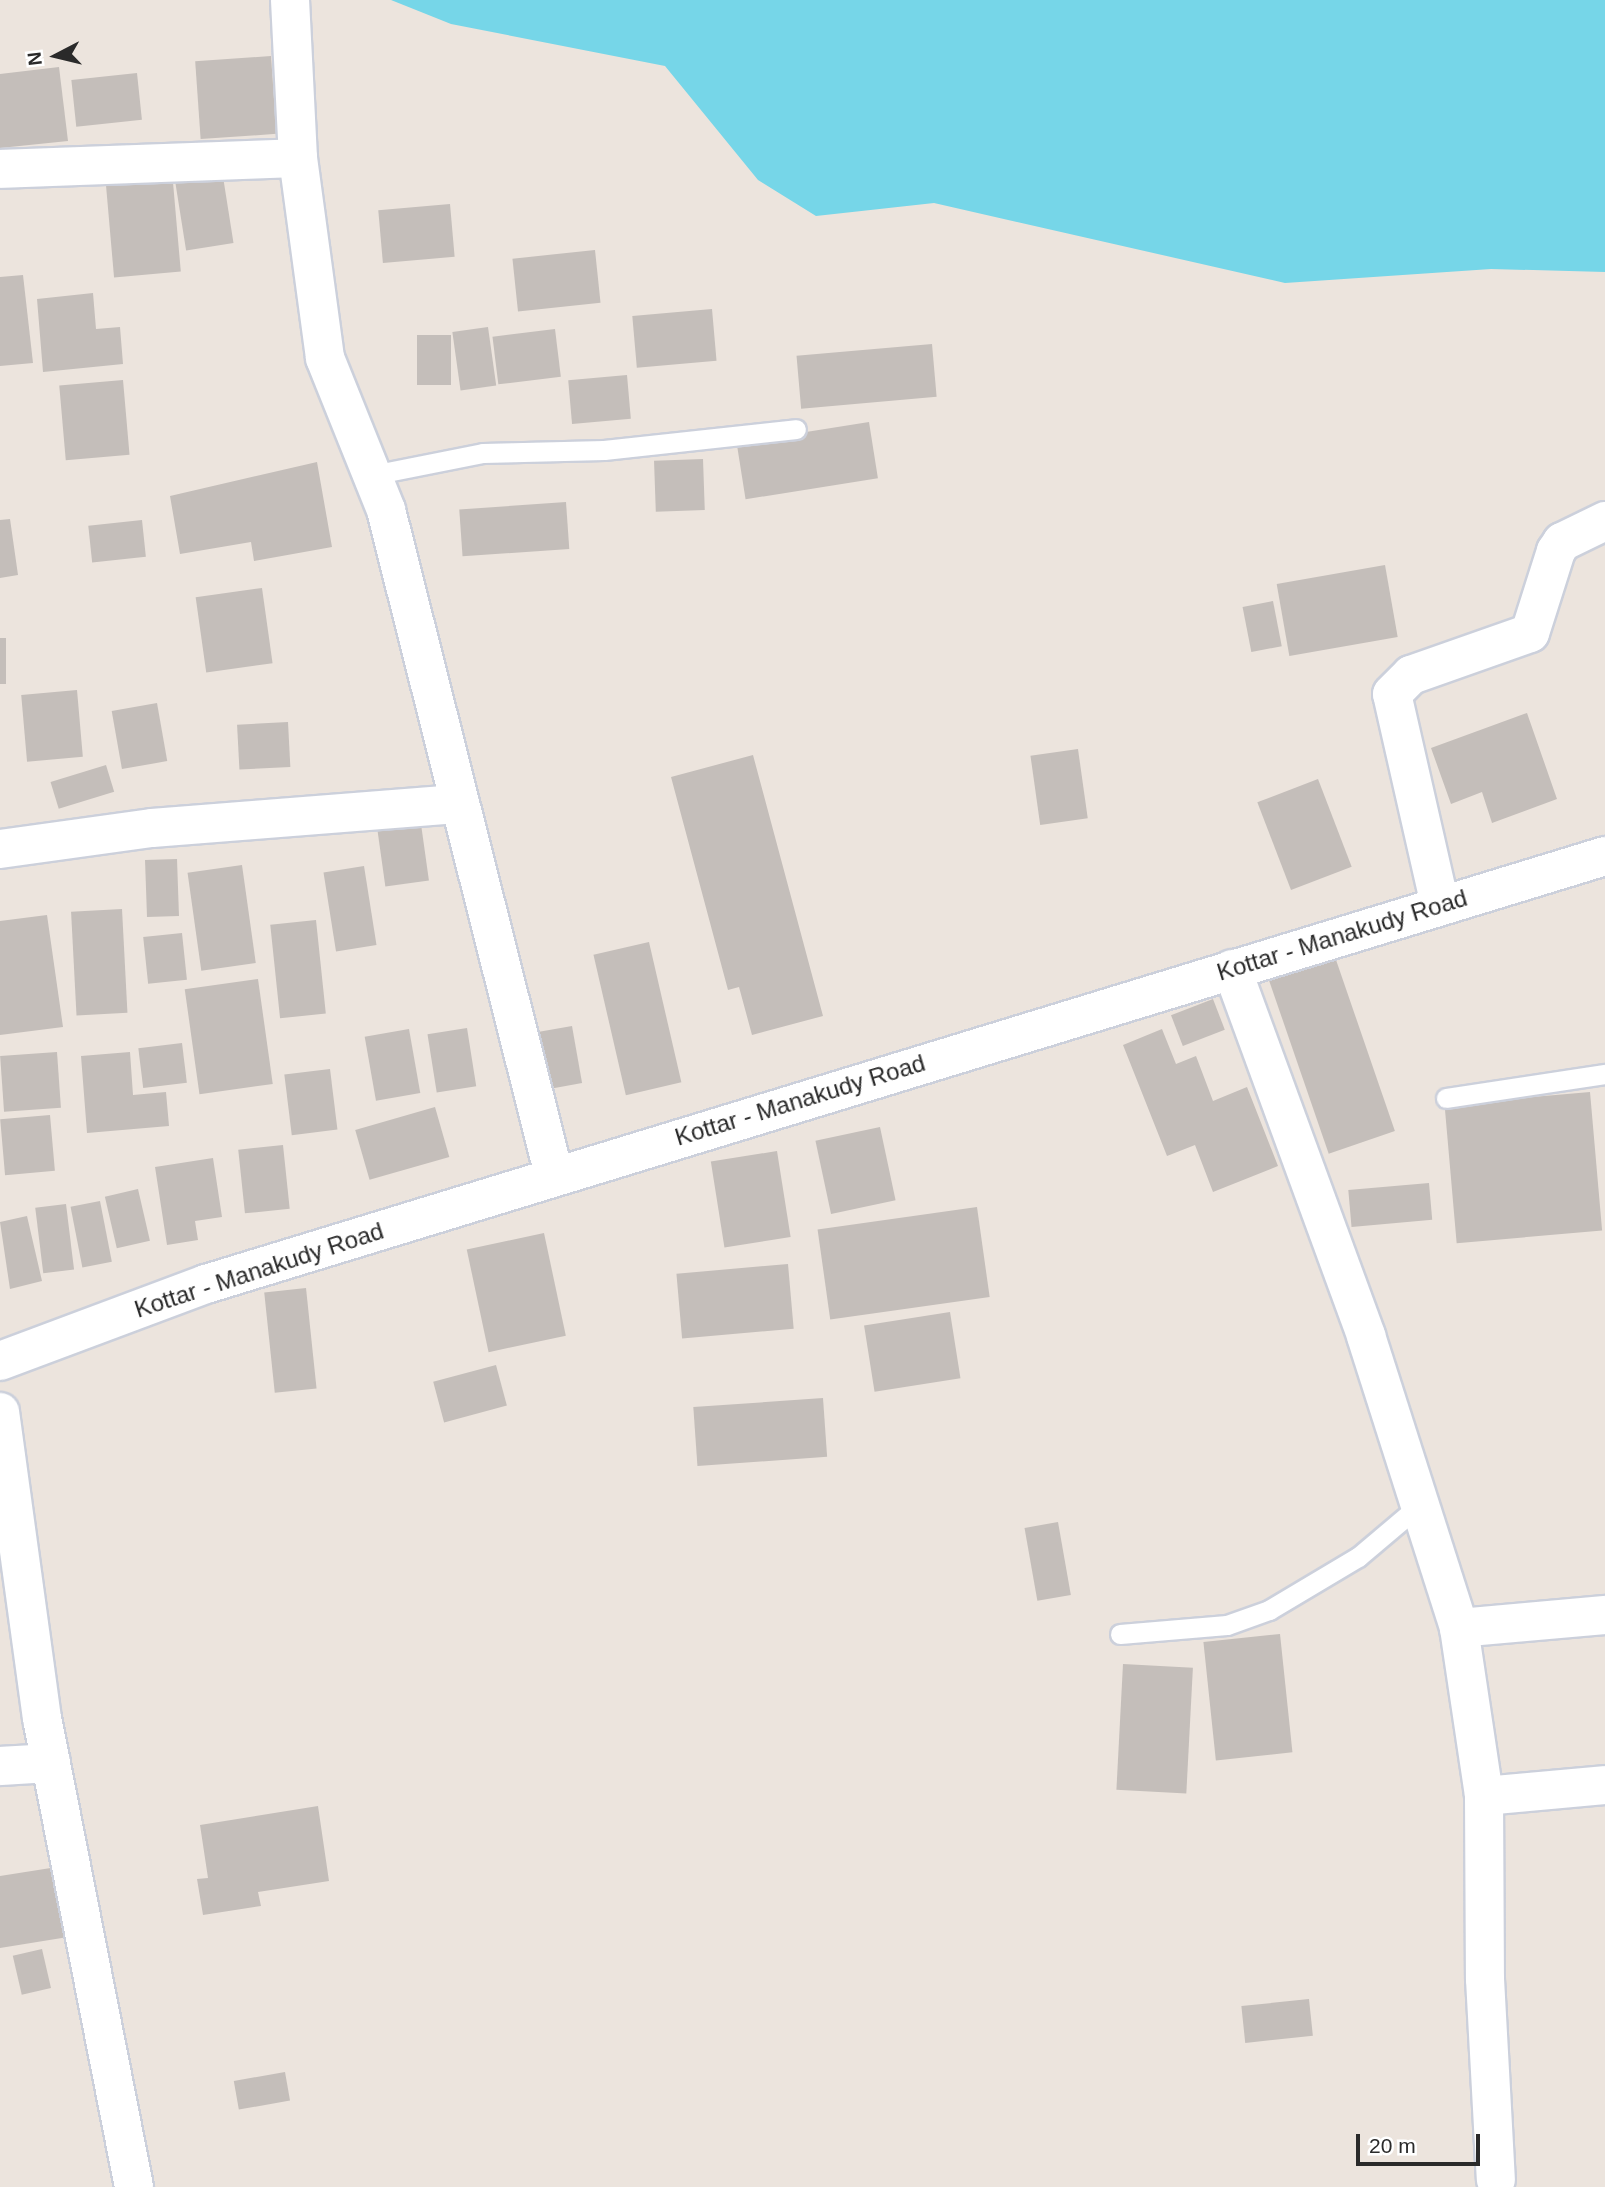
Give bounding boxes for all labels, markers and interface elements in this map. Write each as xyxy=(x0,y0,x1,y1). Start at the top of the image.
north arrow xyxy=(21,21,91,91)
text: N xyxy=(23,51,46,67)
street label: Kottar - Manakudy Road xyxy=(1213,883,1471,987)
street label: Kottar - Manakudy Road xyxy=(671,1048,929,1152)
street label: Kottar - Manakudy Road xyxy=(131,1216,387,1324)
scale bar xyxy=(1360,2120,1484,2164)
text: 20 m xyxy=(1369,2134,1416,2157)

